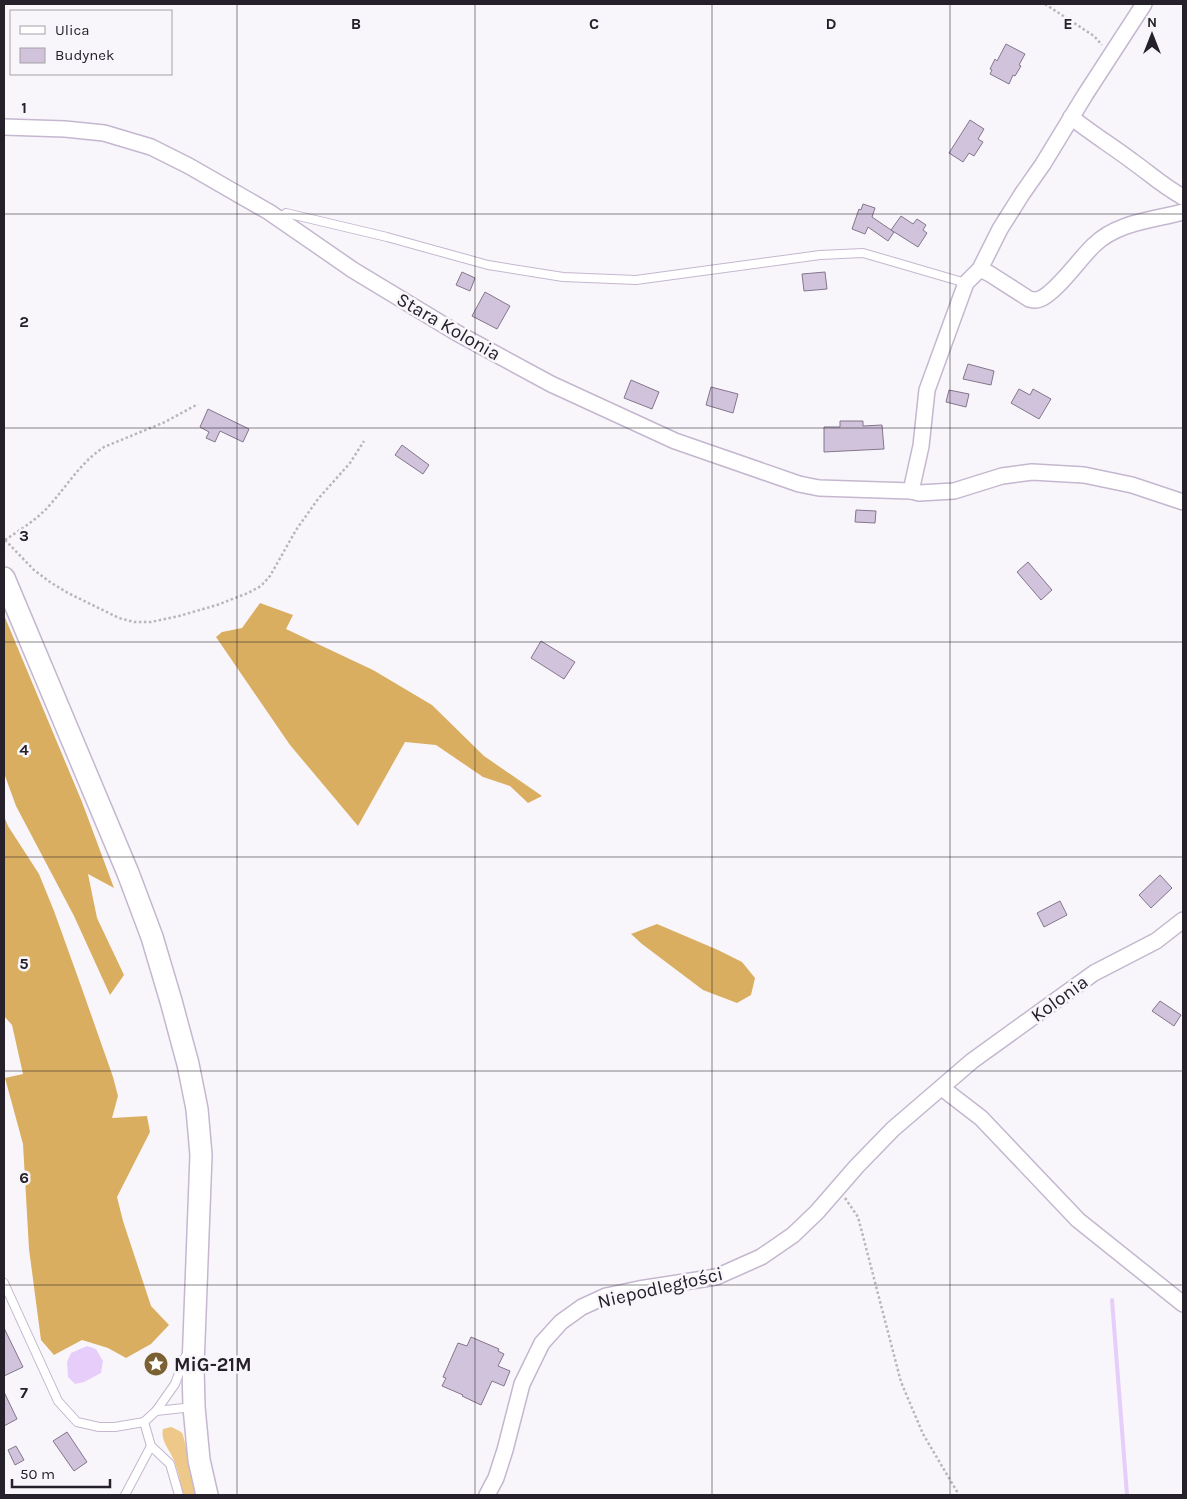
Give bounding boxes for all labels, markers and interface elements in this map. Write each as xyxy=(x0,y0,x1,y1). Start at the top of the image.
legend xyxy=(10,10,172,75)
north arrow xyxy=(1127,10,1177,60)
text: B xyxy=(351,14,361,33)
text: C xyxy=(589,14,599,33)
text: D xyxy=(826,14,837,33)
text: E xyxy=(1063,14,1073,33)
text: N xyxy=(1147,14,1157,31)
text: Ulica xyxy=(55,21,89,39)
text: Budynek xyxy=(55,46,114,64)
text: 1 xyxy=(21,98,27,117)
street label: Stara Kolonia xyxy=(393,288,504,365)
text: 2 xyxy=(19,312,29,331)
text: 3 xyxy=(19,526,29,545)
text: 4 xyxy=(19,740,29,759)
text: 5 xyxy=(19,954,29,973)
street label: Kolonia xyxy=(1027,971,1092,1027)
text: 6 xyxy=(19,1168,29,1187)
street label: Niepodległości xyxy=(595,1263,725,1313)
place icon: MiG-21M xyxy=(143,1351,169,1377)
place label: MiG-21M xyxy=(174,1354,252,1376)
text: 7 xyxy=(20,1383,28,1402)
scale bar xyxy=(12,1456,110,1488)
text: 50 m xyxy=(20,1465,55,1483)

